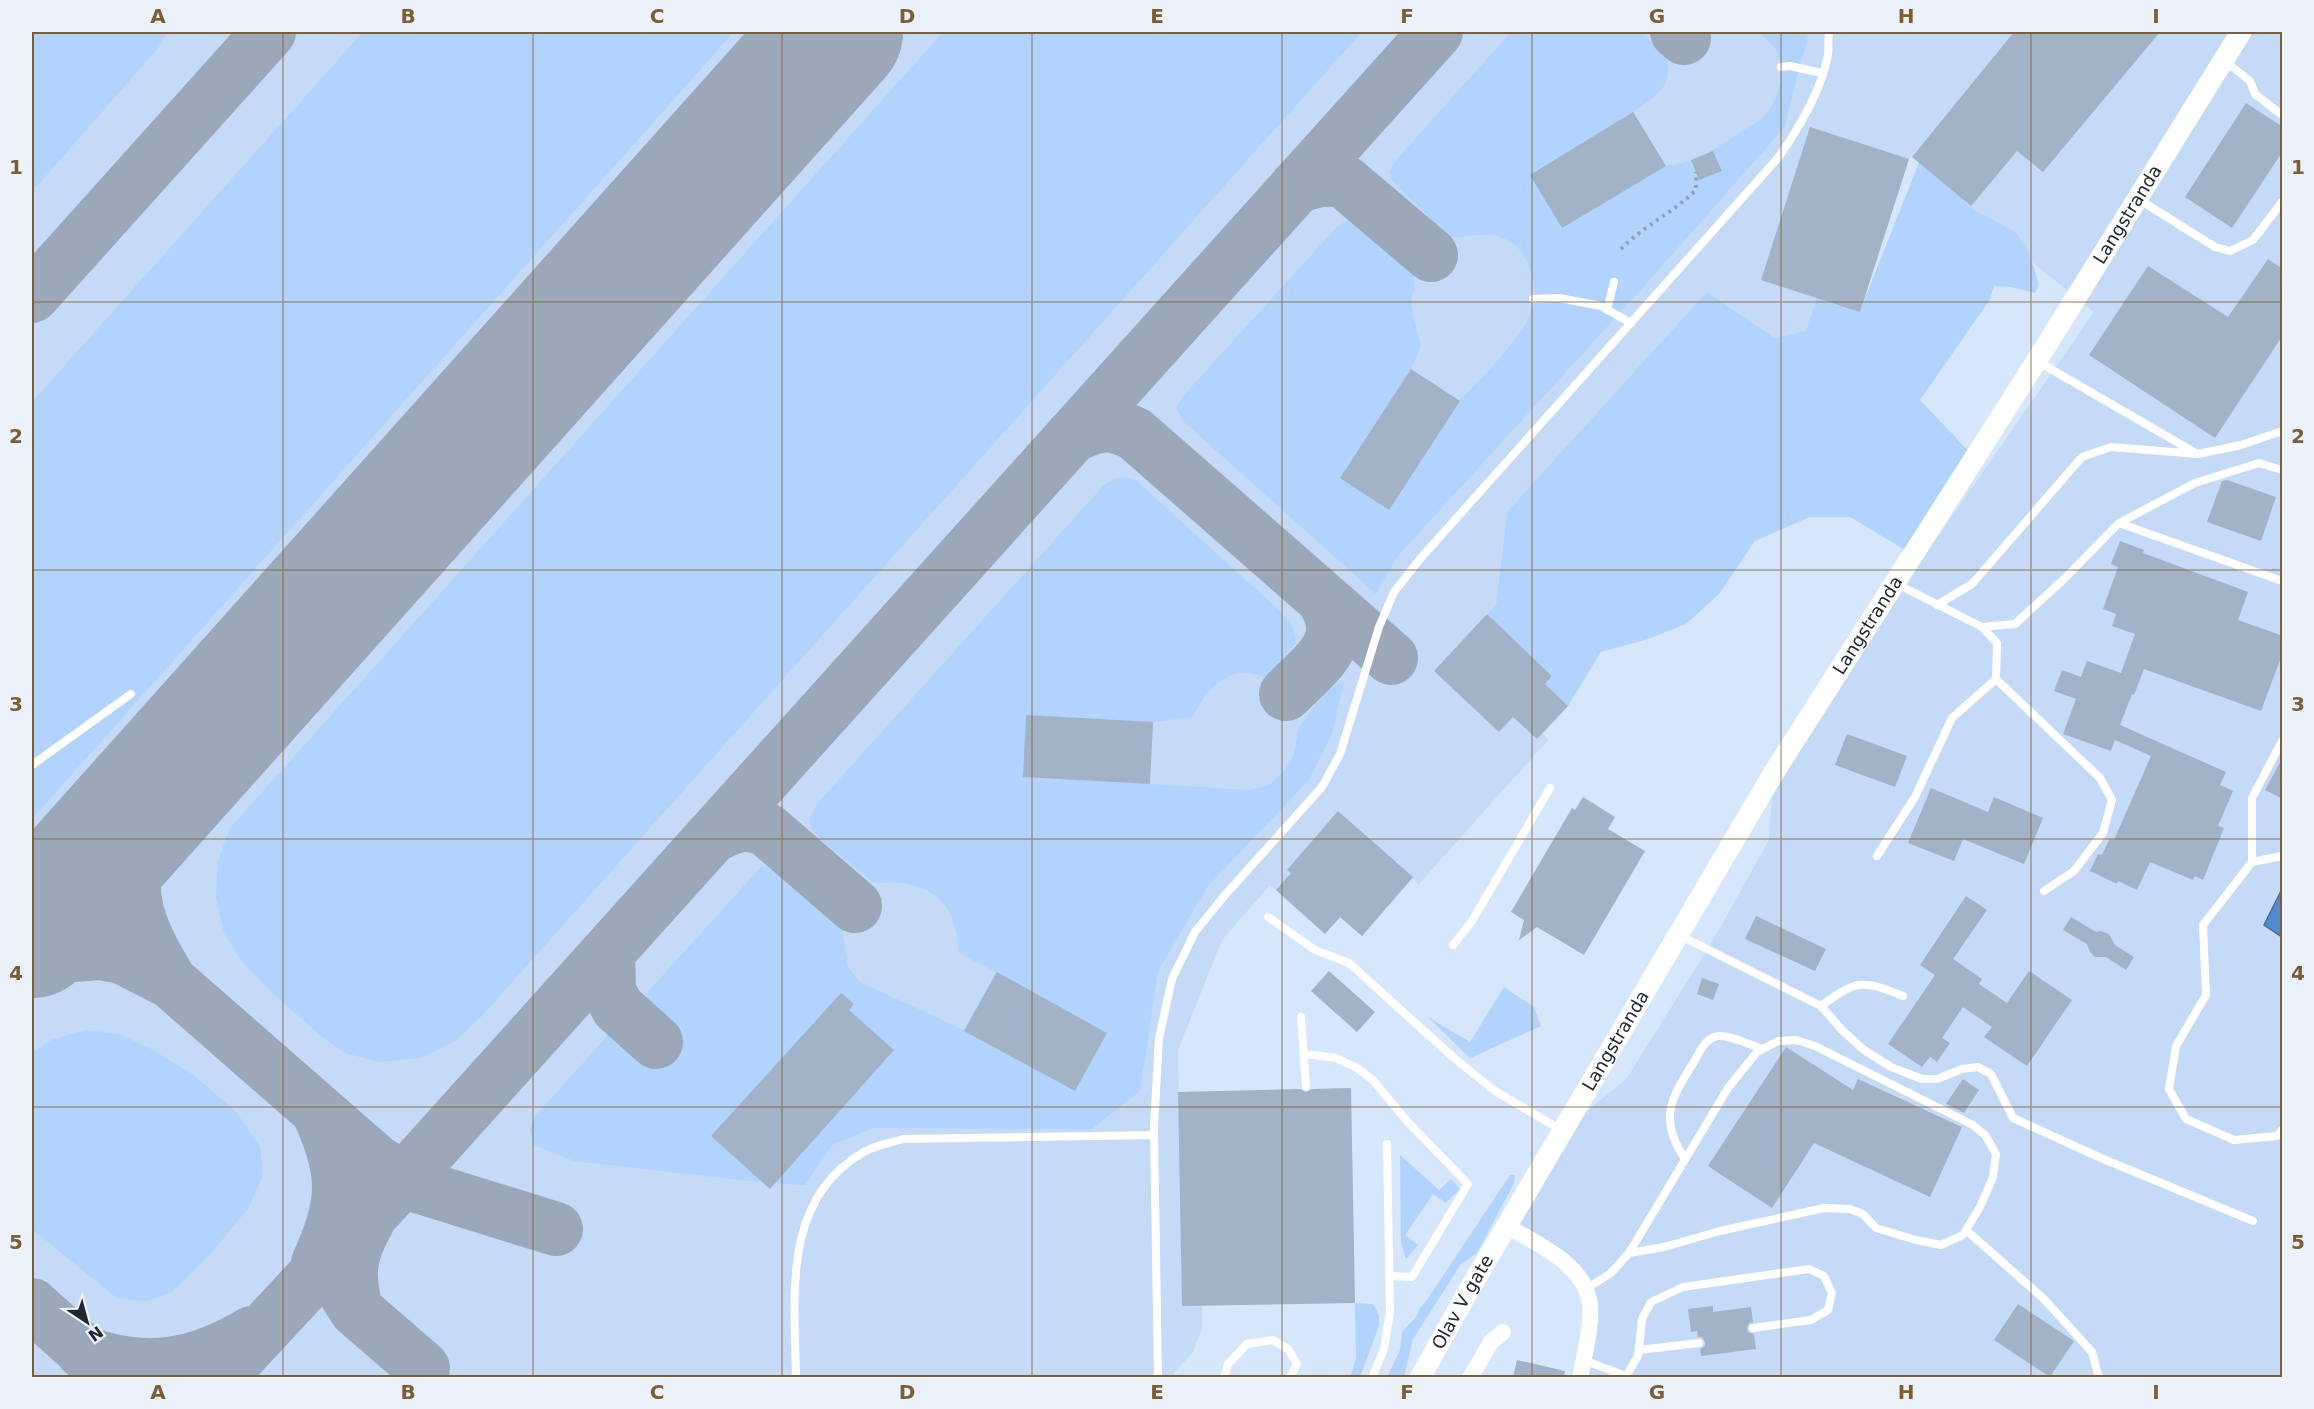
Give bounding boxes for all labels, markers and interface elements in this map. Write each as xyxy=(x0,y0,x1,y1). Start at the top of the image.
text: A xyxy=(150,4,166,28)
text: B xyxy=(400,4,416,28)
text: C xyxy=(650,4,664,28)
text: D xyxy=(899,4,915,28)
text: E xyxy=(1150,4,1164,28)
text: F xyxy=(1400,4,1414,28)
text: G xyxy=(1649,4,1665,28)
text: H xyxy=(1898,4,1914,28)
text: I xyxy=(2152,4,2160,28)
text: 1 xyxy=(9,155,23,179)
text: 1 xyxy=(2291,155,2305,179)
street label: Langstranda xyxy=(2089,161,2166,268)
text: 2 xyxy=(9,424,23,448)
text: 2 xyxy=(2291,424,2305,448)
street label: Langstranda xyxy=(1828,572,1907,678)
text: 3 xyxy=(9,692,23,716)
text: 3 xyxy=(2291,692,2305,716)
text: 4 xyxy=(9,961,23,985)
text: 4 xyxy=(2291,961,2305,985)
street label: Langstranda xyxy=(1578,987,1653,1094)
text: 5 xyxy=(9,1230,23,1254)
text: 5 xyxy=(2291,1230,2305,1254)
street label: Olav V gate xyxy=(1427,1251,1497,1353)
north arrow xyxy=(57,1292,117,1352)
text: N xyxy=(85,1322,107,1345)
text: A xyxy=(150,1380,166,1404)
text: B xyxy=(400,1380,416,1404)
text: C xyxy=(650,1380,664,1404)
text: D xyxy=(899,1380,915,1404)
text: E xyxy=(1150,1380,1164,1404)
text: F xyxy=(1400,1380,1414,1404)
text: G xyxy=(1649,1380,1665,1404)
text: H xyxy=(1898,1380,1914,1404)
text: I xyxy=(2152,1380,2160,1404)

